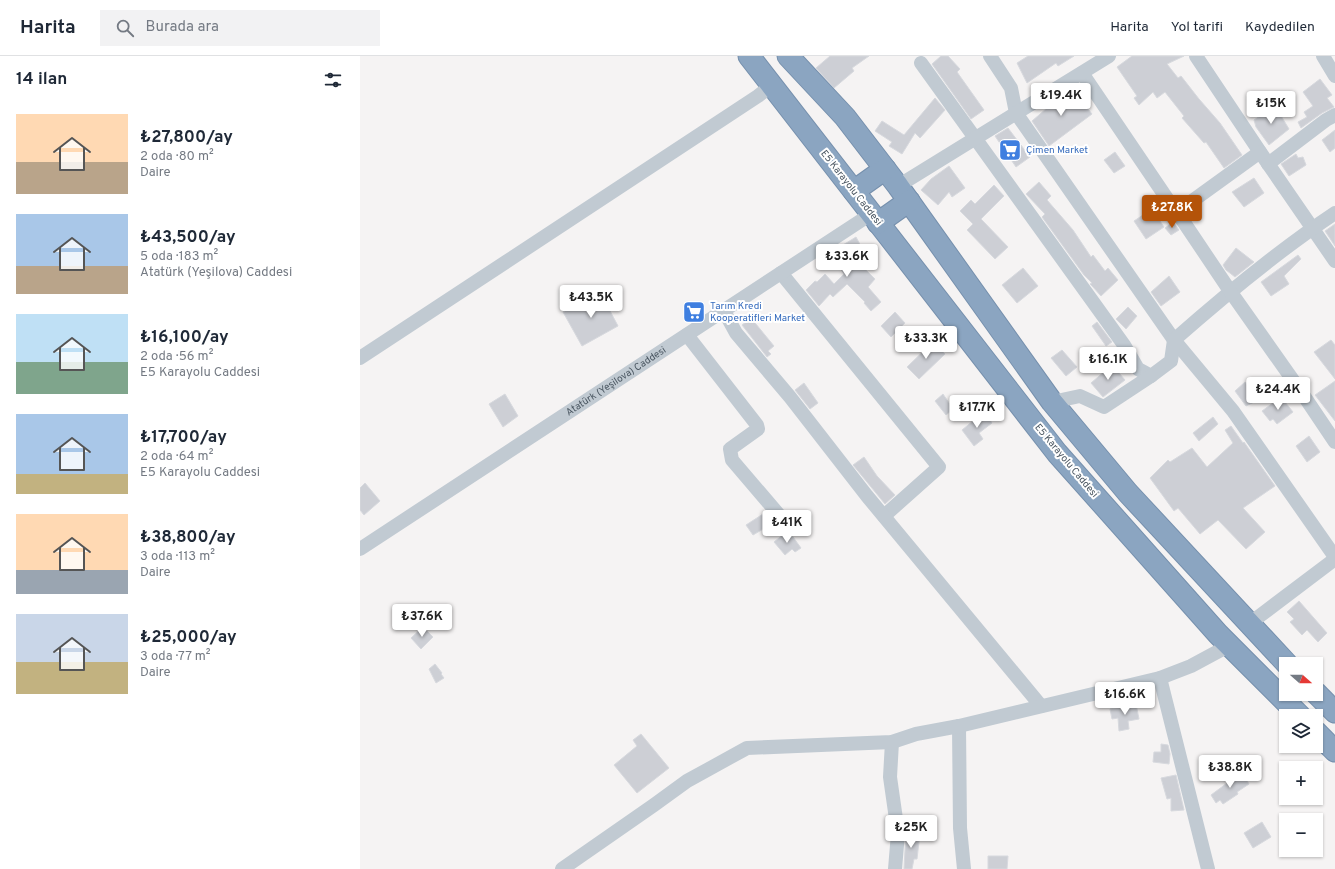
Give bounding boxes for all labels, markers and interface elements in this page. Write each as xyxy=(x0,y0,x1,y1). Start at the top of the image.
search box xyxy=(100,10,380,46)
text: Harita xyxy=(20,16,76,40)
icon: search xyxy=(114,17,136,39)
text: Burada ara xyxy=(146,18,219,37)
text: Harita xyxy=(1110,19,1149,36)
text: Yol tarifi xyxy=(1171,19,1223,36)
text: Kaydedilen xyxy=(1245,19,1315,36)
text: 14 ilan xyxy=(16,69,67,91)
icon: filters xyxy=(322,69,344,91)
pin: ₺19.4K xyxy=(1028,83,1094,117)
text: ₺19.4K xyxy=(1040,88,1082,104)
pin: ₺15K xyxy=(1247,91,1295,125)
text: ₺15K xyxy=(1256,96,1286,112)
text: ₺27,800/ay xyxy=(140,127,233,149)
icon: home xyxy=(48,130,96,178)
supermarket icon: Çimen Market xyxy=(997,137,1023,163)
place label: Çimen Market xyxy=(1026,144,1088,157)
street label: E5 Karayolu Caddesi xyxy=(817,148,885,228)
text: 2 oda · 80 m² xyxy=(140,149,214,165)
text: Daire xyxy=(140,165,171,181)
pin: ₺27.8K xyxy=(1139,195,1205,229)
text: ₺27.8K xyxy=(1151,200,1193,216)
text: ₺43,500/ay xyxy=(140,227,236,249)
icon: home xyxy=(48,230,96,278)
pin: ₺33.6K xyxy=(814,244,880,278)
text: 5 oda · 183 m² xyxy=(140,249,218,265)
text: ₺33.6K xyxy=(825,249,869,265)
text: Atatürk (Yeşilova) Caddesi xyxy=(140,265,292,281)
pin: ₺43.5K xyxy=(558,285,624,319)
text: ₺43.5K xyxy=(569,290,613,306)
supermarket icon: Tarım Kredi Kooperatifleri Market xyxy=(681,299,707,325)
place label: Tarım Kredi Kooperatifleri Market xyxy=(710,300,805,325)
pin: ₺33.3K xyxy=(893,326,959,360)
text: ₺16,100/ay xyxy=(140,327,229,349)
icon: home xyxy=(48,330,96,378)
text: ₺33.3K xyxy=(904,331,948,347)
street label: Atatürk (Yeşilova) Caddesi xyxy=(563,344,669,419)
pin: ₺16.1K xyxy=(1075,347,1141,381)
text: 2 oda · 56 m² xyxy=(140,349,213,365)
text: ₺16.1K xyxy=(1088,352,1128,368)
text: E5 Karayolu Caddesi xyxy=(140,365,260,381)
pin: ₺24.4K xyxy=(1245,377,1311,411)
text: ₺24.4K xyxy=(1255,382,1301,398)
pin: ₺17.7K xyxy=(944,395,1010,429)
text: ₺17.7K xyxy=(958,400,996,416)
street label: E5 Karayolu Caddesi xyxy=(1031,421,1101,501)
text: ₺17,700/ay xyxy=(140,427,227,449)
icon: home xyxy=(48,430,96,478)
text: 2 oda · 64 m² xyxy=(140,449,213,465)
text: E5 Karayolu Caddesi xyxy=(140,465,260,481)
pin: ₺41K xyxy=(763,510,811,544)
text: ₺41K xyxy=(771,515,803,531)
text: ₺38,800/ay xyxy=(140,527,236,549)
icon: home xyxy=(48,530,96,578)
text: 3 oda · 113 m² xyxy=(140,549,215,565)
text: Daire xyxy=(140,565,171,581)
pin: ₺37.6K xyxy=(389,604,455,638)
text: ₺37.6K xyxy=(401,609,443,625)
text: ₺25,000/ay xyxy=(140,627,237,649)
icon: home xyxy=(48,630,96,678)
text: 3 oda · 77 m² xyxy=(140,649,210,665)
north arrow xyxy=(1279,657,1323,701)
map controls xyxy=(1279,657,1323,857)
text: Daire xyxy=(140,665,171,681)
pin: ₺16.6K xyxy=(1092,682,1158,716)
text: ₺16.6K xyxy=(1104,687,1146,703)
button: layers xyxy=(1279,709,1323,753)
pin: ₺38.8K xyxy=(1197,755,1263,789)
text: ₺38.8K xyxy=(1208,760,1252,776)
button: + xyxy=(1279,761,1323,805)
button: − xyxy=(1279,813,1323,857)
pin: ₺25K xyxy=(887,815,935,849)
text: ₺25K xyxy=(894,820,928,836)

